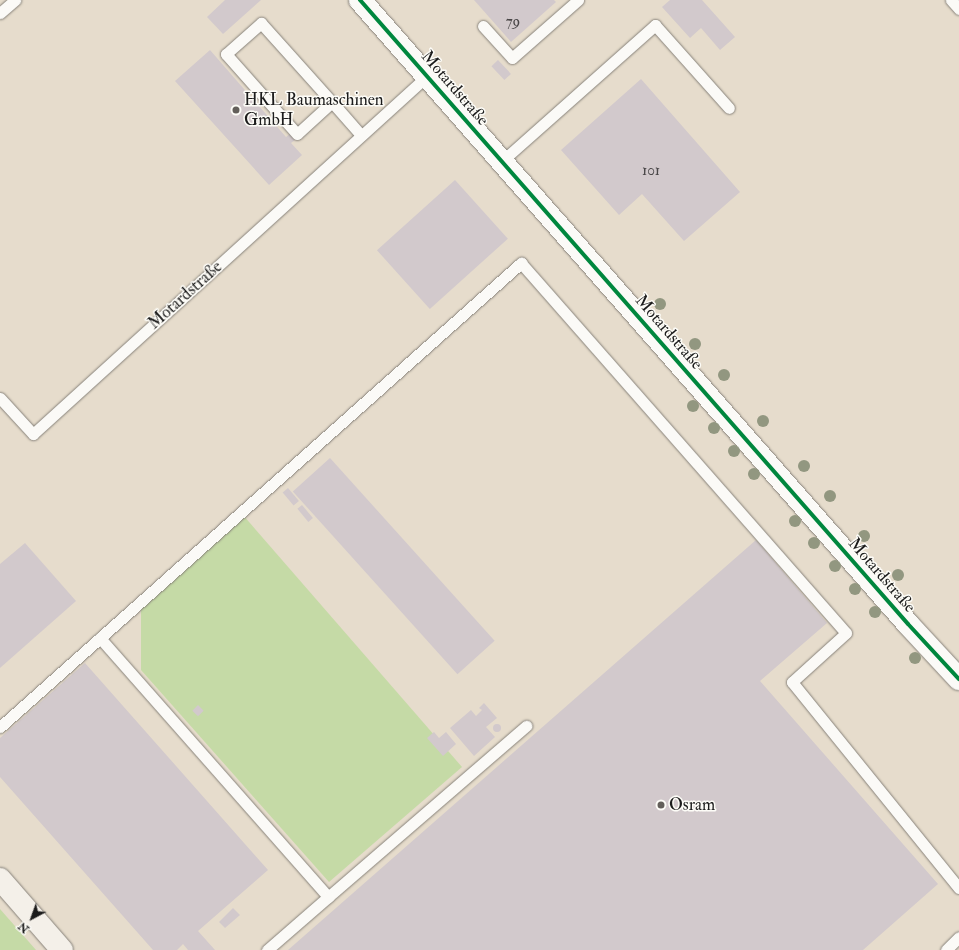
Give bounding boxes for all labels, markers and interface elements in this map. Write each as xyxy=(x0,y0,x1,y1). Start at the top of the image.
house number: 79 xyxy=(506,13,520,31)
street label: Motardstraße xyxy=(417,46,493,130)
place label: HKL Baumaschinen GmbH xyxy=(244,90,384,130)
marker: HKL Baumaschinen GmbH xyxy=(231,105,241,115)
house number: 101 xyxy=(642,162,660,180)
street label: Motardstraße xyxy=(144,257,226,333)
street label: Motardstraße xyxy=(631,290,707,374)
street label: Motardstraße xyxy=(844,533,920,617)
place label: Osram xyxy=(669,795,715,815)
marker: Osram xyxy=(656,800,666,810)
north arrow xyxy=(12,898,52,938)
text: N xyxy=(16,919,32,936)

